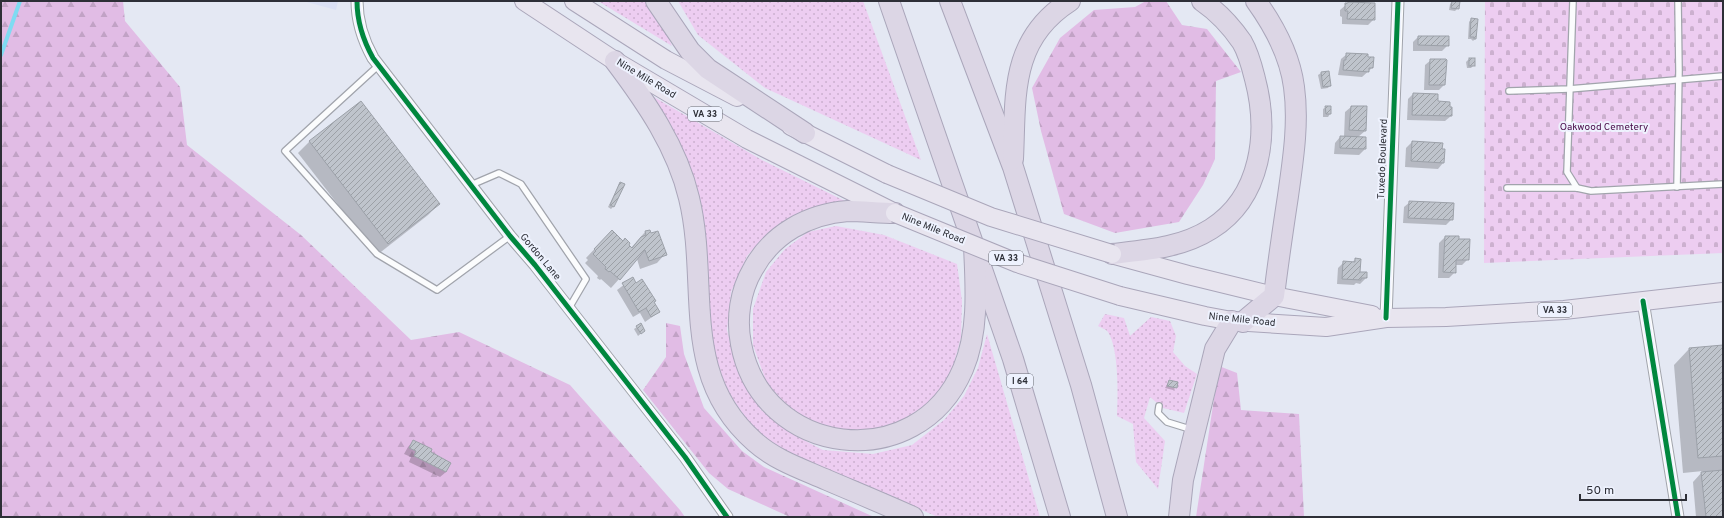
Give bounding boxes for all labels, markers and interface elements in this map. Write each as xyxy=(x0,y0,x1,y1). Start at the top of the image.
street label: Nine Mile Road xyxy=(614,56,678,102)
road number: VA 33 xyxy=(688,107,722,121)
street label: Tuxedo Boulevard xyxy=(1375,119,1391,199)
park label: Oakwood Cemetery xyxy=(1560,121,1648,134)
street label: Nine Mile Road xyxy=(899,210,967,248)
street label: Gordon Lane xyxy=(517,231,563,283)
road number: VA 33 xyxy=(989,251,1023,265)
road number: VA 33 xyxy=(1538,303,1572,317)
street label: Nine Mile Road xyxy=(1208,310,1276,330)
road number: I 64 xyxy=(1007,374,1033,388)
scale bar xyxy=(1580,476,1686,502)
text: 50 m xyxy=(1586,483,1614,499)

